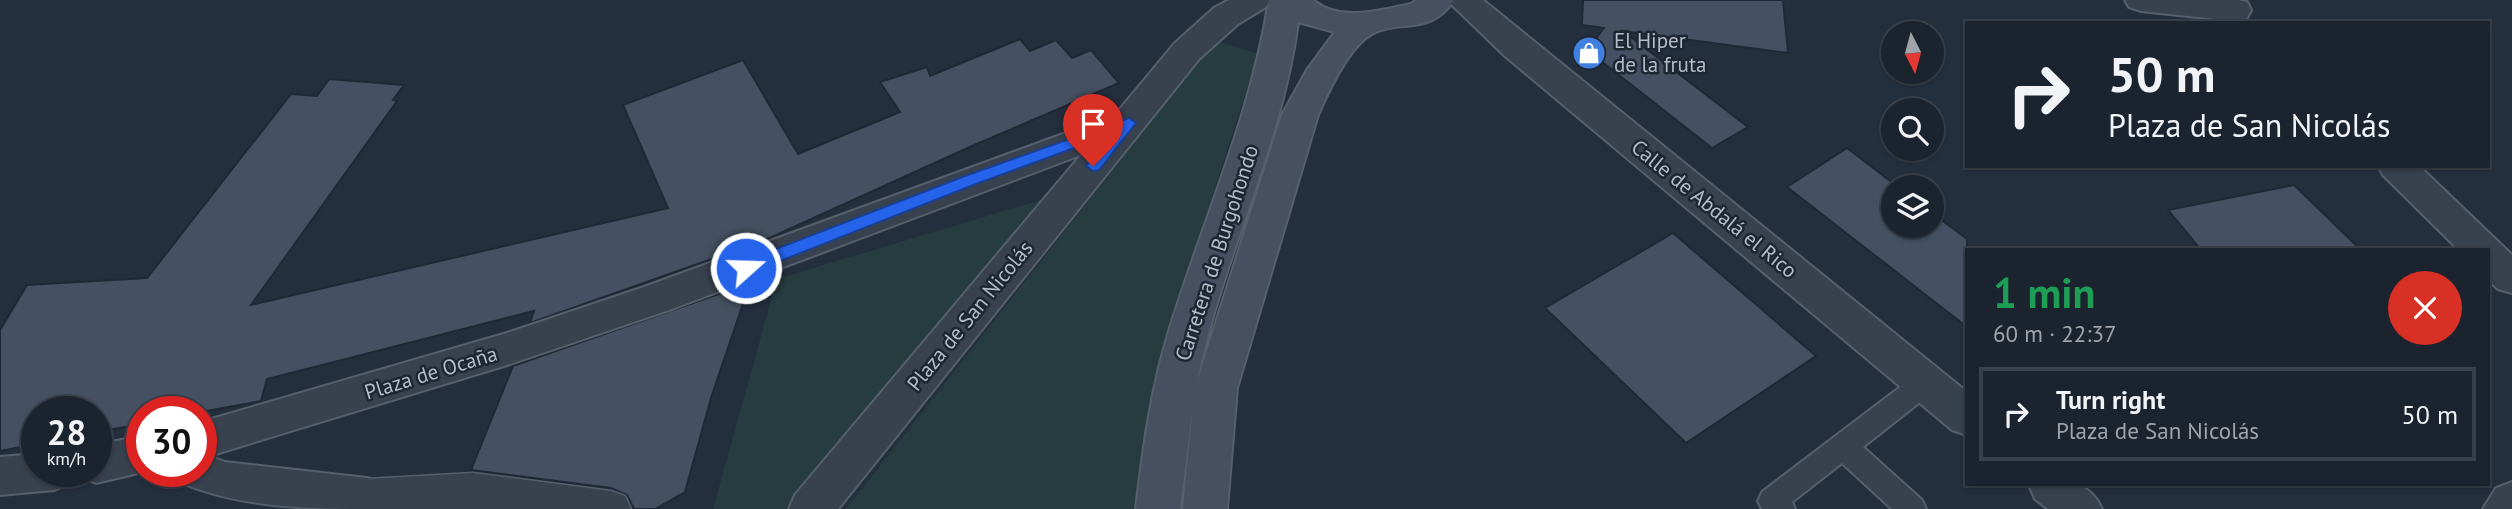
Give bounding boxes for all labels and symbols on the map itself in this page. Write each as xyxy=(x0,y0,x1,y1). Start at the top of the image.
north arrow xyxy=(1881,21,1944,84)
place label: El Hiper de la fruta xyxy=(1614,27,1706,78)
shop icon: El Hiper de la fruta xyxy=(1570,34,1608,72)
pin xyxy=(1063,94,1123,166)
street label: Calle de Abdalá el Rico xyxy=(1626,133,1803,284)
street label: Carretera de Burgohondo xyxy=(1169,142,1264,364)
position arrow xyxy=(709,231,783,305)
street label: Plaza de San Nicolás xyxy=(901,235,1038,396)
street label: Plaza de Ocaña xyxy=(361,340,501,406)
speed limit sign: 30 xyxy=(126,396,217,487)

